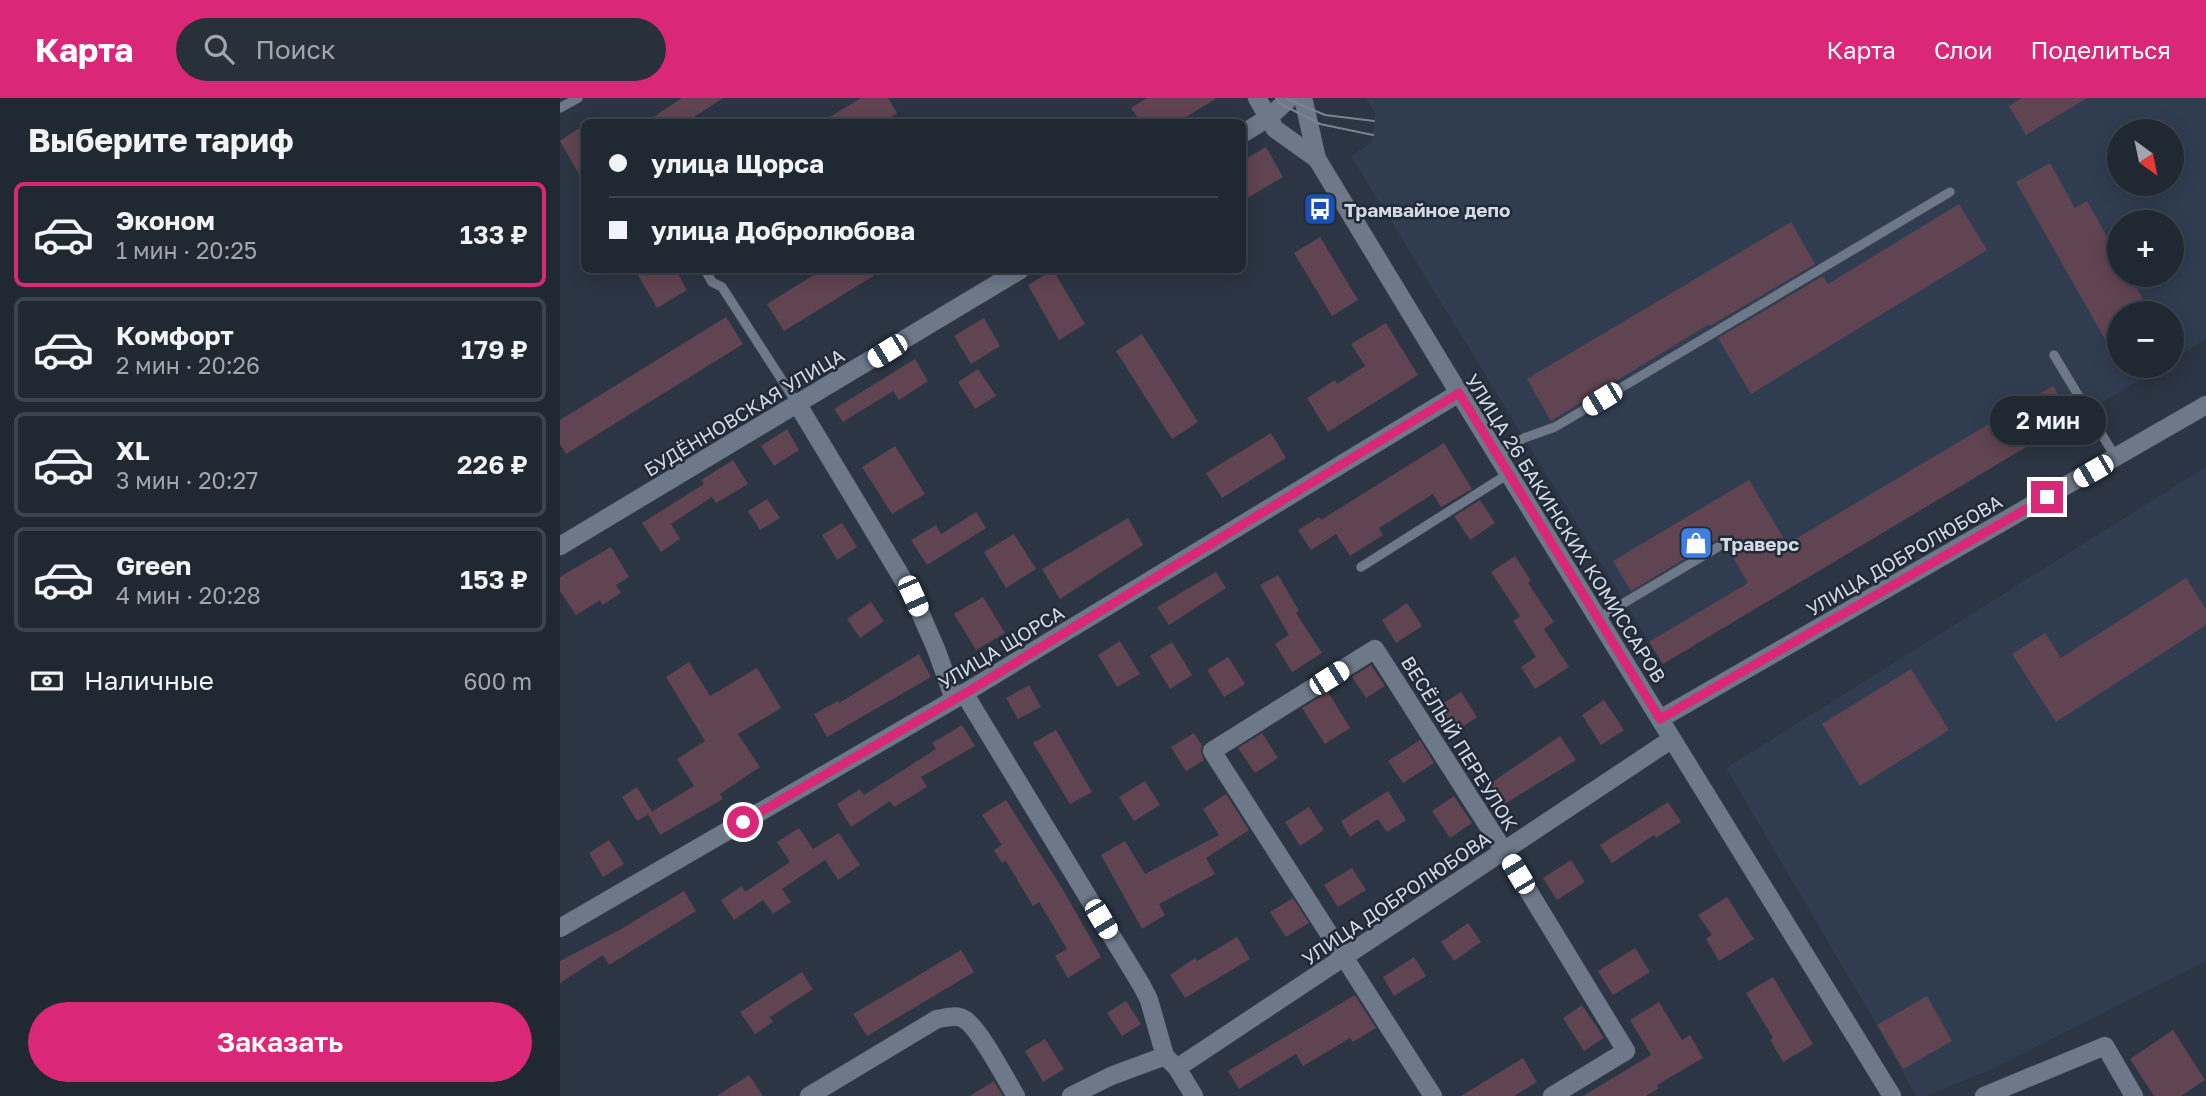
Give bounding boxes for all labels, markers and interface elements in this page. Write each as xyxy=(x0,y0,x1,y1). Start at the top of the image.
search box xyxy=(176,18,666,81)
text: Карта xyxy=(35,30,134,69)
icon: search xyxy=(200,30,238,68)
text: Поиск xyxy=(256,34,336,65)
text: Карта xyxy=(1826,35,1896,64)
text: Слои xyxy=(1934,35,1993,64)
text: Поделиться xyxy=(2031,35,2171,64)
north arrow xyxy=(2107,119,2184,196)
map controls xyxy=(2107,119,2184,378)
text: Выберите тариф xyxy=(28,121,294,159)
text: улица Щорса xyxy=(651,148,824,179)
bus stop icon: Трамвайное депо xyxy=(1301,190,1339,228)
place label: Трамвайное депо xyxy=(1344,198,1510,221)
icon: car xyxy=(32,203,95,266)
text: Эконом xyxy=(116,205,215,236)
button: + xyxy=(2107,210,2184,287)
text: улица Добролюбова xyxy=(651,215,915,246)
text: 133 ₽ xyxy=(460,219,528,250)
text: 1 мин · 20:25 xyxy=(116,236,257,264)
button: − xyxy=(2107,301,2184,378)
icon: car xyxy=(32,318,95,381)
text: Комфорт xyxy=(116,320,234,351)
car xyxy=(864,331,911,371)
text: 179 ₽ xyxy=(461,334,528,365)
street label: БУДЁННОВСКАЯ УЛИЦА xyxy=(640,343,848,481)
text: 2 мин · 20:26 xyxy=(116,351,260,379)
street label: УЛИЦА 26 БАКИНСКИХ КОМИССАРОВ xyxy=(1461,369,1671,687)
car xyxy=(1579,379,1626,419)
callout: 2 мин xyxy=(1989,396,2105,444)
text: 2 мин xyxy=(2016,406,2080,434)
icon: car xyxy=(32,433,95,496)
text: XL xyxy=(116,435,150,466)
text: 226 ₽ xyxy=(457,449,528,480)
car xyxy=(2070,451,2117,491)
text: 3 мин · 20:27 xyxy=(116,466,258,494)
route end xyxy=(2031,481,2063,513)
street label: УЛИЦА ДОБРОЛЮБОВА xyxy=(1802,489,2006,621)
shop icon: Траверс xyxy=(1677,524,1715,562)
place label: Траверс xyxy=(1720,532,1799,555)
icon: car xyxy=(32,548,95,611)
text: Green xyxy=(116,550,191,581)
text: 153 ₽ xyxy=(460,564,528,595)
car xyxy=(895,573,932,619)
text: 4 мин · 20:28 xyxy=(116,581,261,609)
street label: УЛИЦА ЩОРСА xyxy=(934,600,1068,694)
street label: ВЕСЁЛЫЙ ПЕРЕУЛОК xyxy=(1397,652,1523,834)
car xyxy=(1306,658,1353,698)
icon: cash xyxy=(28,662,66,700)
text: Наличные xyxy=(84,665,214,696)
text: 600 m xyxy=(463,667,532,695)
route start xyxy=(727,806,759,838)
street label: УЛИЦА ДОБРОЛЮБОВА xyxy=(1297,826,1495,970)
car xyxy=(1499,851,1538,897)
car xyxy=(1082,896,1121,942)
button: Заказать xyxy=(28,1002,532,1082)

